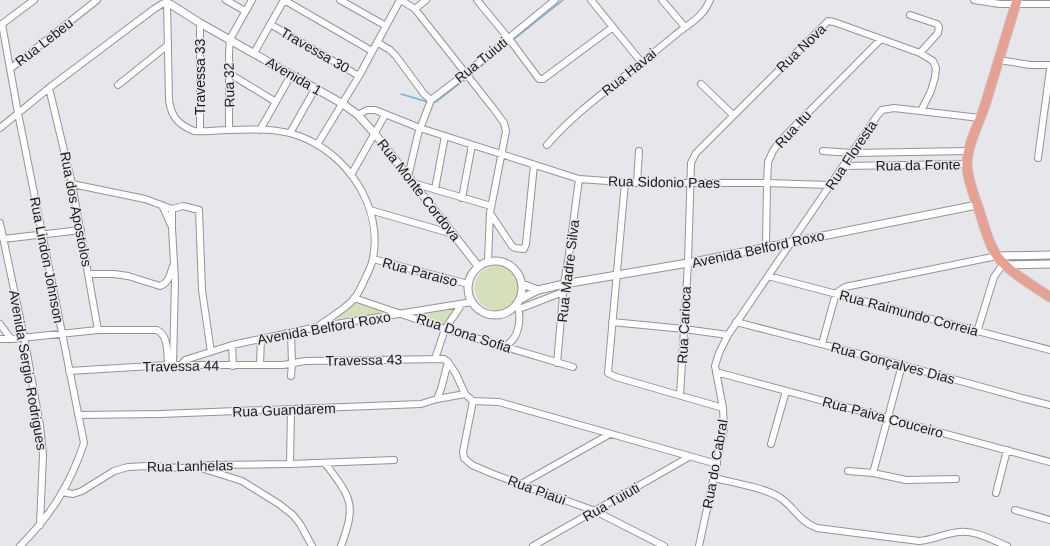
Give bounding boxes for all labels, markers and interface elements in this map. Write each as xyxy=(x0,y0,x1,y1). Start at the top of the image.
street label: Rua Lebeu xyxy=(12,15,76,69)
street label: Rua Nova xyxy=(773,20,829,75)
street label: Travessa 30 xyxy=(278,24,352,76)
street label: Rua Tuiuti xyxy=(451,34,511,86)
street label: Travessa 33 xyxy=(192,39,208,115)
street label: Rua Havai xyxy=(599,45,659,99)
street label: Avenida 1 xyxy=(263,54,325,99)
street label: Rua 32 xyxy=(221,62,237,108)
street label: Rua Itu xyxy=(772,107,814,151)
street label: Rua Floresta xyxy=(822,117,880,193)
street label: Rua Monte Cordova xyxy=(374,136,464,244)
street label: Rua dos Apostolos xyxy=(57,150,95,268)
street label: Rua da Fonte xyxy=(875,156,961,174)
street label: Rua Sidonio Paes xyxy=(608,173,720,191)
street label: Rua Lindon Johnson xyxy=(27,195,67,325)
street label: Rua Madre Silva xyxy=(554,218,582,323)
street label: Avenida Belford Roxo xyxy=(690,227,826,271)
street label: Rua Paraiso xyxy=(381,254,459,290)
street label: Rua Carioca xyxy=(674,286,694,364)
street label: Rua Raimundo Correia xyxy=(838,287,980,339)
street label: Avenida Sergio Rodrigues xyxy=(6,289,50,451)
street label: Avenida Belford Roxo xyxy=(256,308,392,348)
street label: Rua Dona Sofia xyxy=(415,310,514,356)
street label: Rua Gonçalves Dias xyxy=(829,339,957,387)
street label: Travessa 43 xyxy=(326,351,403,369)
street label: Travessa 44 xyxy=(143,357,220,375)
street label: Rua Paiva Couceiro xyxy=(821,393,945,441)
street label: Rua Guandarem xyxy=(232,400,336,420)
street label: Rua do Cabral xyxy=(699,418,731,510)
street label: Rua Lanhelas xyxy=(147,457,233,475)
street label: Rua Piaui xyxy=(506,472,568,508)
street label: Rua Tuiuti xyxy=(580,479,642,525)

